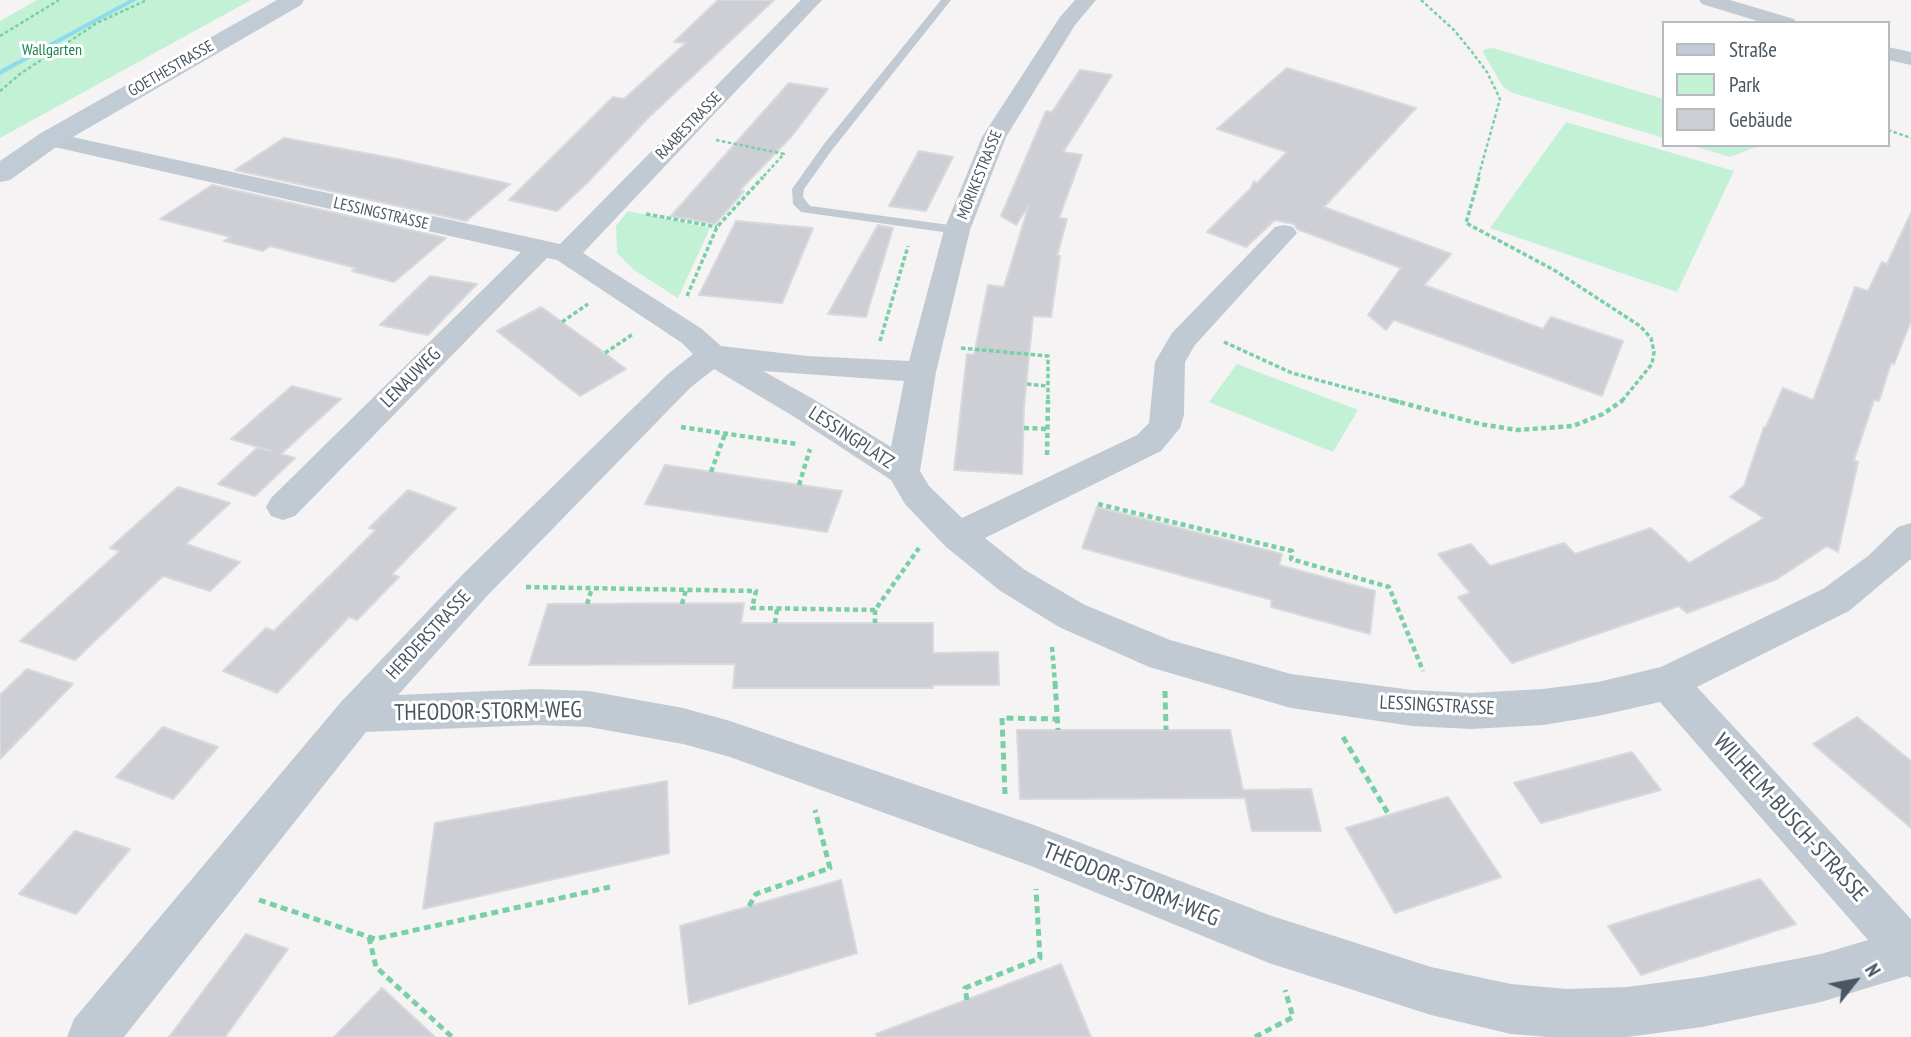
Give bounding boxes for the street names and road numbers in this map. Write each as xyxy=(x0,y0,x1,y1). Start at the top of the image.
street label: GOETHESTRASSE xyxy=(125,37,217,101)
street label: RAABESTRASSE xyxy=(652,88,726,164)
street label: MÖRIKESTRASSE xyxy=(953,128,1007,222)
street label: LESSINGSTRASSE xyxy=(332,194,430,234)
street label: LENAUWEG xyxy=(376,343,446,413)
street label: LESSINGPLATZ xyxy=(804,402,898,474)
street label: HERDERSTRASSE xyxy=(382,586,476,684)
street label: LESSINGSTRASSE xyxy=(1379,692,1495,720)
street label: THEODOR-STORM-WEG xyxy=(394,697,582,727)
street label: WILHELM-BUSCH-STRASSE xyxy=(1707,728,1873,908)
street label: THEODOR-STORM-WEG xyxy=(1039,837,1223,933)

